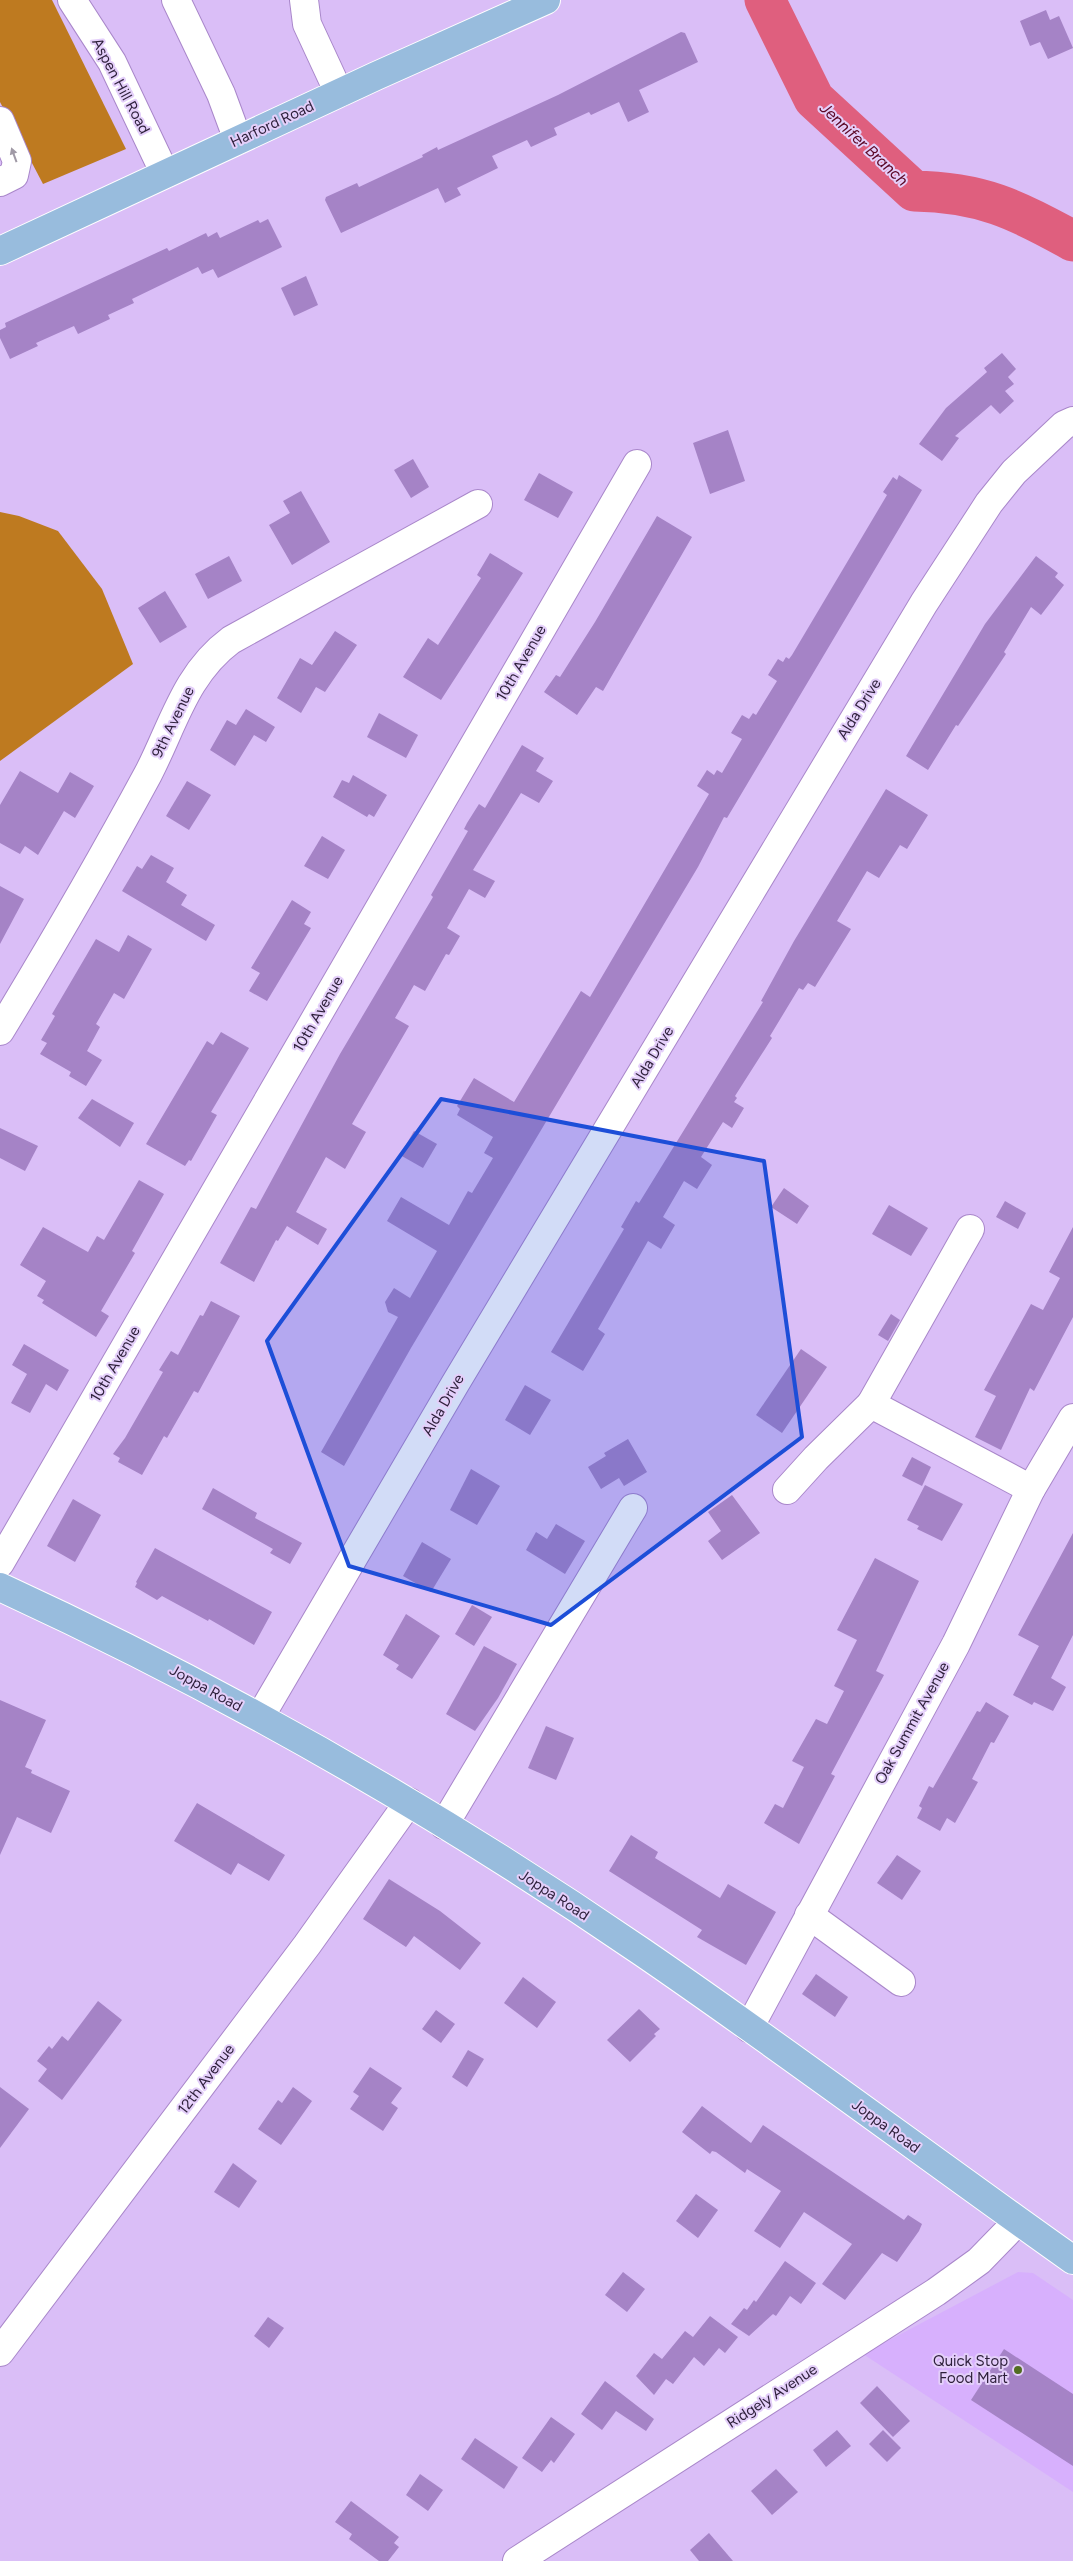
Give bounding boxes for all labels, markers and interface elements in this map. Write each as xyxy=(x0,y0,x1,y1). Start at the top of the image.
street label: Aspen Hill Road xyxy=(88,35,154,137)
street label: Harford Road xyxy=(227,97,317,151)
water label: Jennifer Branch xyxy=(815,98,912,190)
one-way arrow xyxy=(10,147,18,162)
street label: 10th Avenue xyxy=(492,622,550,704)
street label: Alda Drive xyxy=(833,675,885,743)
street label: 9th Avenue xyxy=(148,683,198,761)
street label: 10th Avenue xyxy=(289,973,347,1055)
street label: Alda Drive xyxy=(627,1023,677,1091)
street label: 10th Avenue xyxy=(86,1323,144,1405)
street label: Alda Drive xyxy=(418,1371,468,1439)
street label: Oak Summit Avenue xyxy=(871,1659,953,1787)
street label: Joppa Road xyxy=(167,1661,245,1715)
street label: Joppa Road xyxy=(516,1866,592,1924)
street label: 12th Avenue xyxy=(174,2040,238,2118)
street label: Joppa Road xyxy=(848,2095,924,2157)
place label: Quick Stop Food Mart xyxy=(933,2352,1008,2387)
street label: Ridgely Avenue xyxy=(723,2360,821,2432)
marker: Quick Stop Food Mart xyxy=(1012,2364,1024,2376)

